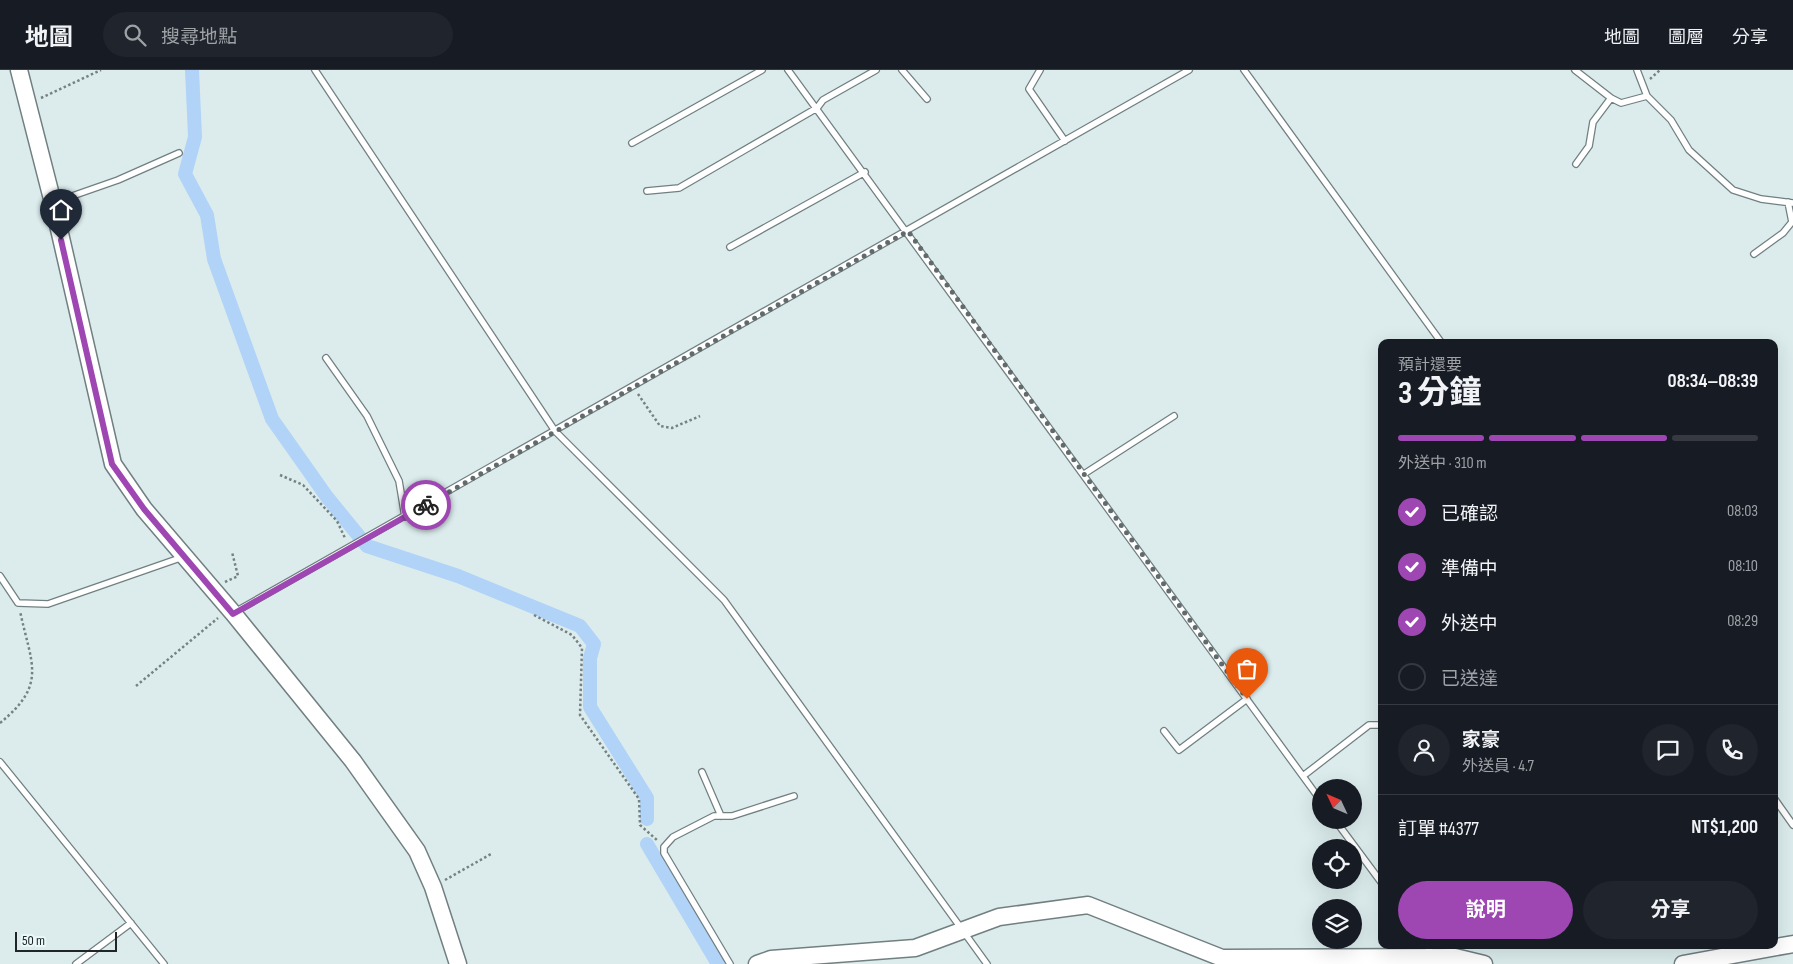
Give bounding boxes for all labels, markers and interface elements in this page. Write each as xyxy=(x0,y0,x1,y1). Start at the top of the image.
search box xyxy=(103,12,453,57)
icon: search xyxy=(121,21,149,49)
text: 地圖 xyxy=(25,23,73,52)
text: 搜尋地點 xyxy=(161,26,237,49)
text: 地圖 xyxy=(1604,27,1640,48)
text: 圖層 xyxy=(1668,27,1704,48)
text: 分享 xyxy=(1732,27,1768,48)
pin xyxy=(40,189,82,240)
icon: home xyxy=(47,196,75,224)
text: 預計還要 xyxy=(1398,356,1462,375)
text: 08:34–08:39 xyxy=(1668,370,1758,393)
text: 3 分鐘 xyxy=(1398,374,1481,413)
text: 外送中 · 310 m xyxy=(1398,454,1487,473)
courier xyxy=(401,480,451,530)
icon: bike xyxy=(412,491,440,519)
icon: check xyxy=(1398,498,1426,526)
text: 08:03 xyxy=(1727,502,1758,521)
text: 已確認 xyxy=(1441,503,1498,526)
icon: check xyxy=(1398,553,1426,581)
text: 08:10 xyxy=(1728,557,1758,576)
text: 準備中 xyxy=(1441,558,1498,581)
icon: check xyxy=(1398,608,1426,636)
text: 08:29 xyxy=(1727,612,1758,631)
text: 外送中 xyxy=(1441,613,1498,636)
pin xyxy=(1226,648,1268,699)
icon: bag xyxy=(1233,655,1261,683)
text: 已送達 xyxy=(1441,668,1498,691)
button: person xyxy=(1398,724,1450,776)
button: chat xyxy=(1642,724,1694,776)
button: phone xyxy=(1706,724,1758,776)
text: 家豪 xyxy=(1462,729,1500,752)
text: 外送員 · 4.7 xyxy=(1462,757,1534,776)
north arrow xyxy=(1312,779,1362,829)
map controls xyxy=(1312,779,1362,949)
text: NT$1,200 xyxy=(1691,816,1758,839)
text: 訂單 #4377 xyxy=(1398,818,1479,841)
button: locate xyxy=(1312,839,1362,889)
button: 說明 xyxy=(1398,881,1573,939)
button: 分享 xyxy=(1583,881,1758,939)
button: layers xyxy=(1312,899,1362,949)
scale bar xyxy=(15,929,118,952)
text: 50 m xyxy=(22,932,45,949)

